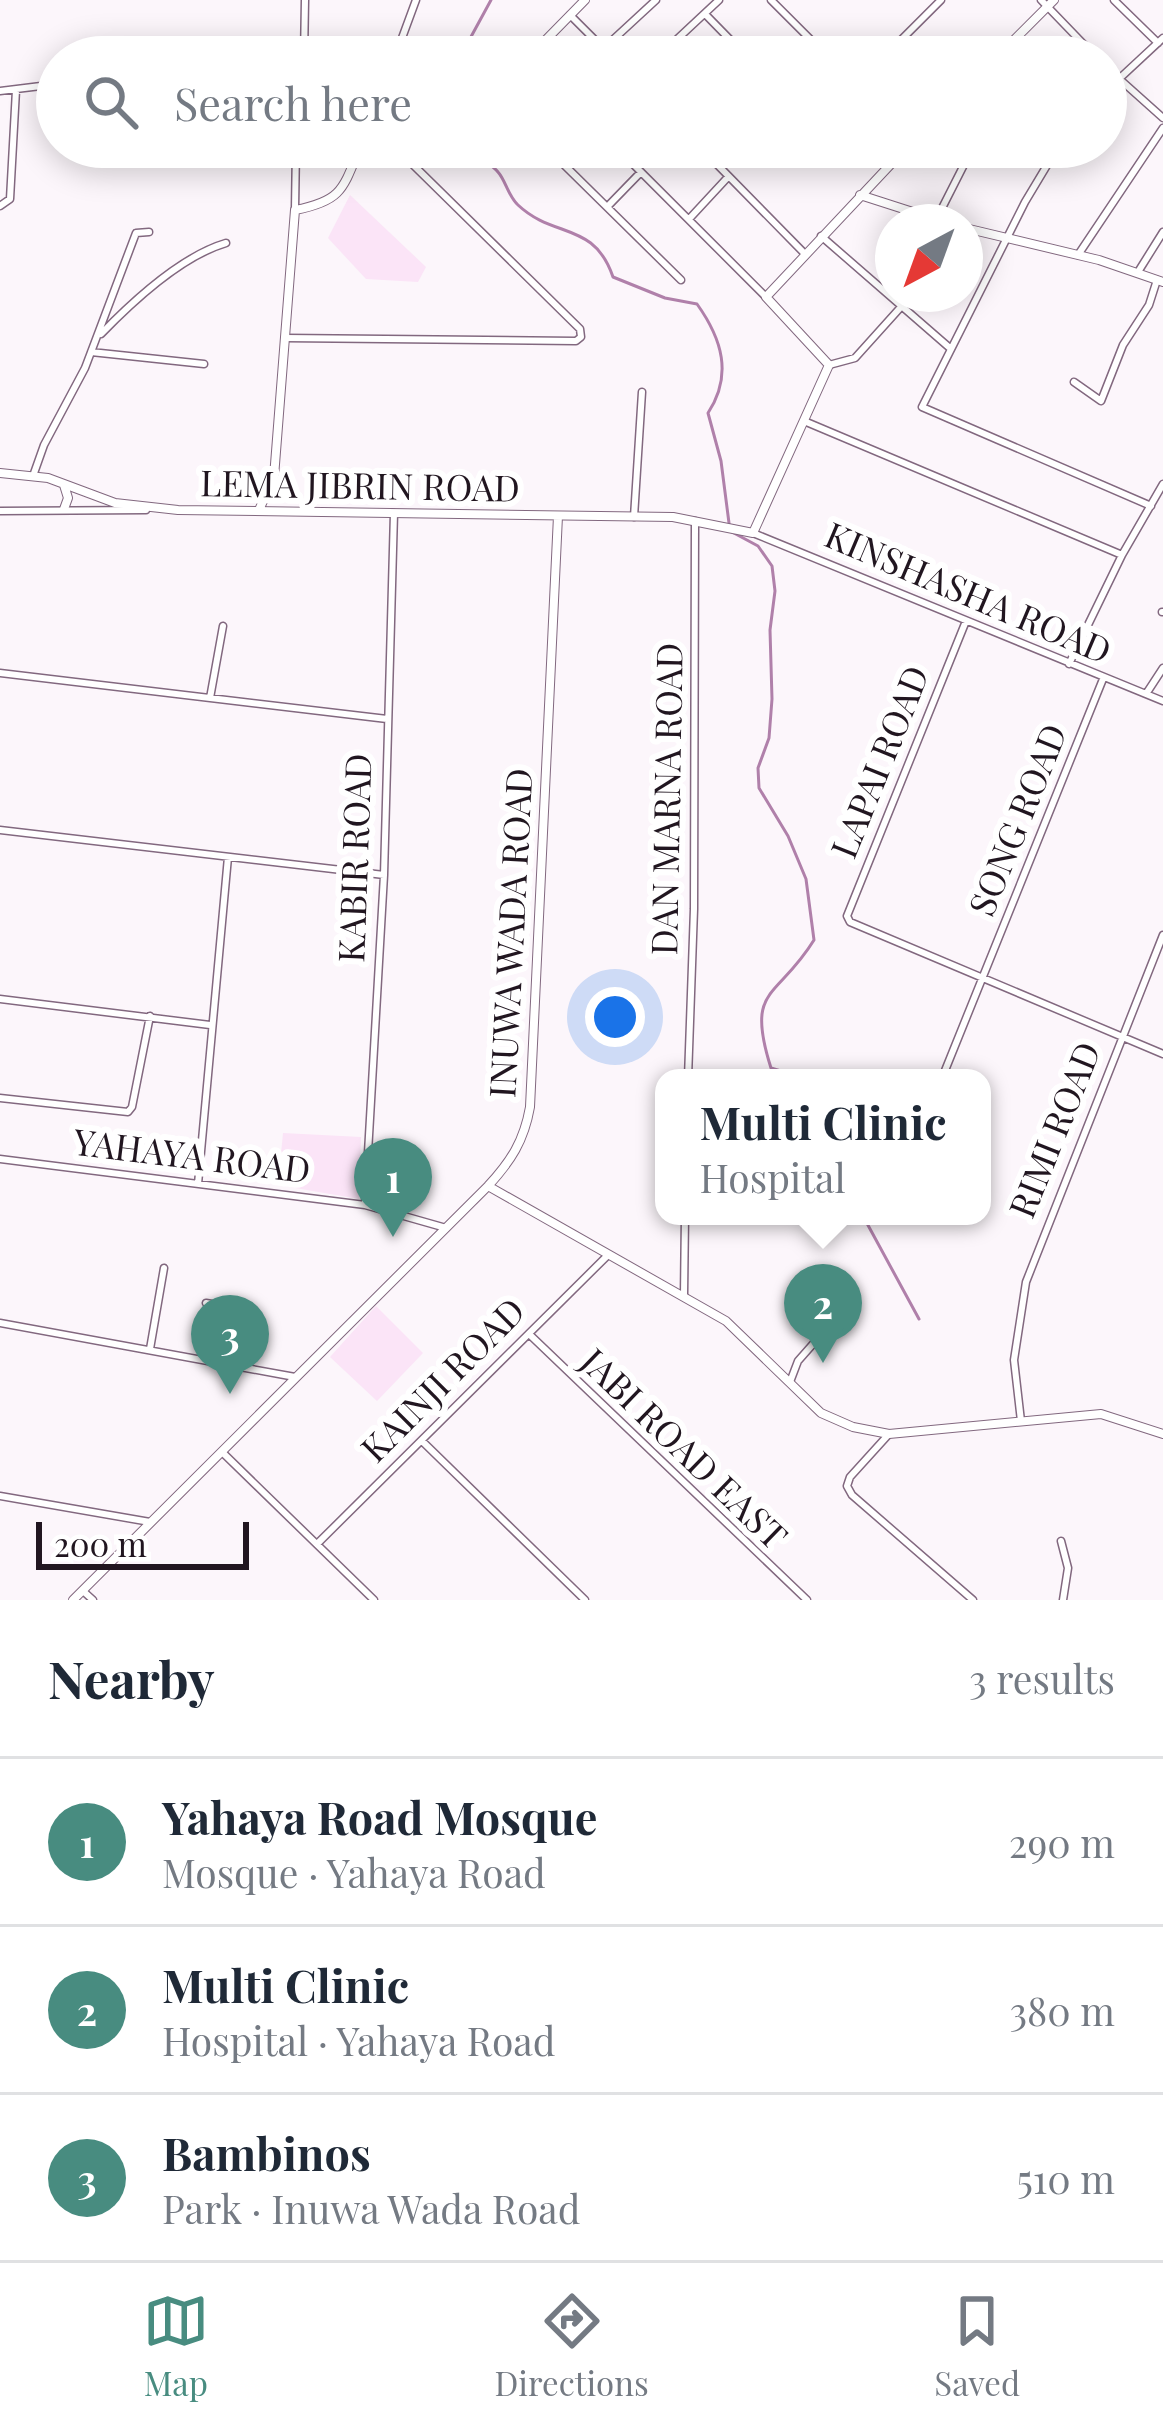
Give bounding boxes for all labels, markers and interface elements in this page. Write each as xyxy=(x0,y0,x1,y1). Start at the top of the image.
search box xyxy=(36,36,1127,168)
icon: search xyxy=(78,69,144,135)
text: Search here xyxy=(174,72,412,132)
north arrow xyxy=(875,204,983,312)
street label: LEMA JIBRIN ROAD xyxy=(200,457,520,511)
street label: KINSHASHA ROAD xyxy=(818,509,1119,673)
street label: DAN MARNA ROAD xyxy=(638,642,692,956)
street label: LAPAI ROAD xyxy=(818,658,938,864)
street label: SONG ROAD xyxy=(956,716,1076,922)
street label: KABIR ROAD xyxy=(325,753,381,963)
street label: INUWA WADA ROAD xyxy=(476,767,542,1099)
your location xyxy=(585,987,645,1047)
street label: RIMI ROAD xyxy=(996,1034,1110,1224)
popup xyxy=(655,1069,991,1225)
text: Multi Clinic xyxy=(700,1091,946,1151)
street label: YAHAYA ROAD xyxy=(70,1116,313,1192)
pin: 1 xyxy=(354,1138,432,1237)
text: Hospital xyxy=(700,1151,846,1203)
pin: 2 xyxy=(784,1264,862,1363)
street label: KAINJI ROAD xyxy=(349,1286,534,1471)
pin: 3 xyxy=(191,1295,269,1394)
street label: JABI ROAD EAST xyxy=(571,1336,799,1558)
scale bar xyxy=(36,1516,249,1569)
text: 200 m xyxy=(54,1521,147,1565)
text: Nearby xyxy=(48,1644,214,1712)
text: 3 results xyxy=(969,1652,1115,1704)
text: Yahaya Road Mosque xyxy=(162,1786,597,1846)
text: 1 xyxy=(80,1816,94,1868)
text: 290 m xyxy=(1009,1816,1115,1868)
text: Mosque · Yahaya Road xyxy=(162,1846,546,1898)
text: Multi Clinic xyxy=(162,1954,409,2014)
text: 2 xyxy=(77,1984,97,2036)
text: 380 m xyxy=(1009,1984,1115,2036)
text: Hospital · Yahaya Road xyxy=(162,2014,555,2066)
text: Bambinos xyxy=(162,2122,371,2182)
text: 3 xyxy=(77,2152,97,2204)
text: 510 m xyxy=(1017,2152,1115,2204)
text: Park · Inuwa Wada Road xyxy=(162,2182,580,2234)
tab: Map xyxy=(143,2288,209,2404)
tab: Directions xyxy=(494,2288,649,2404)
tab: Saved xyxy=(934,2288,1020,2404)

